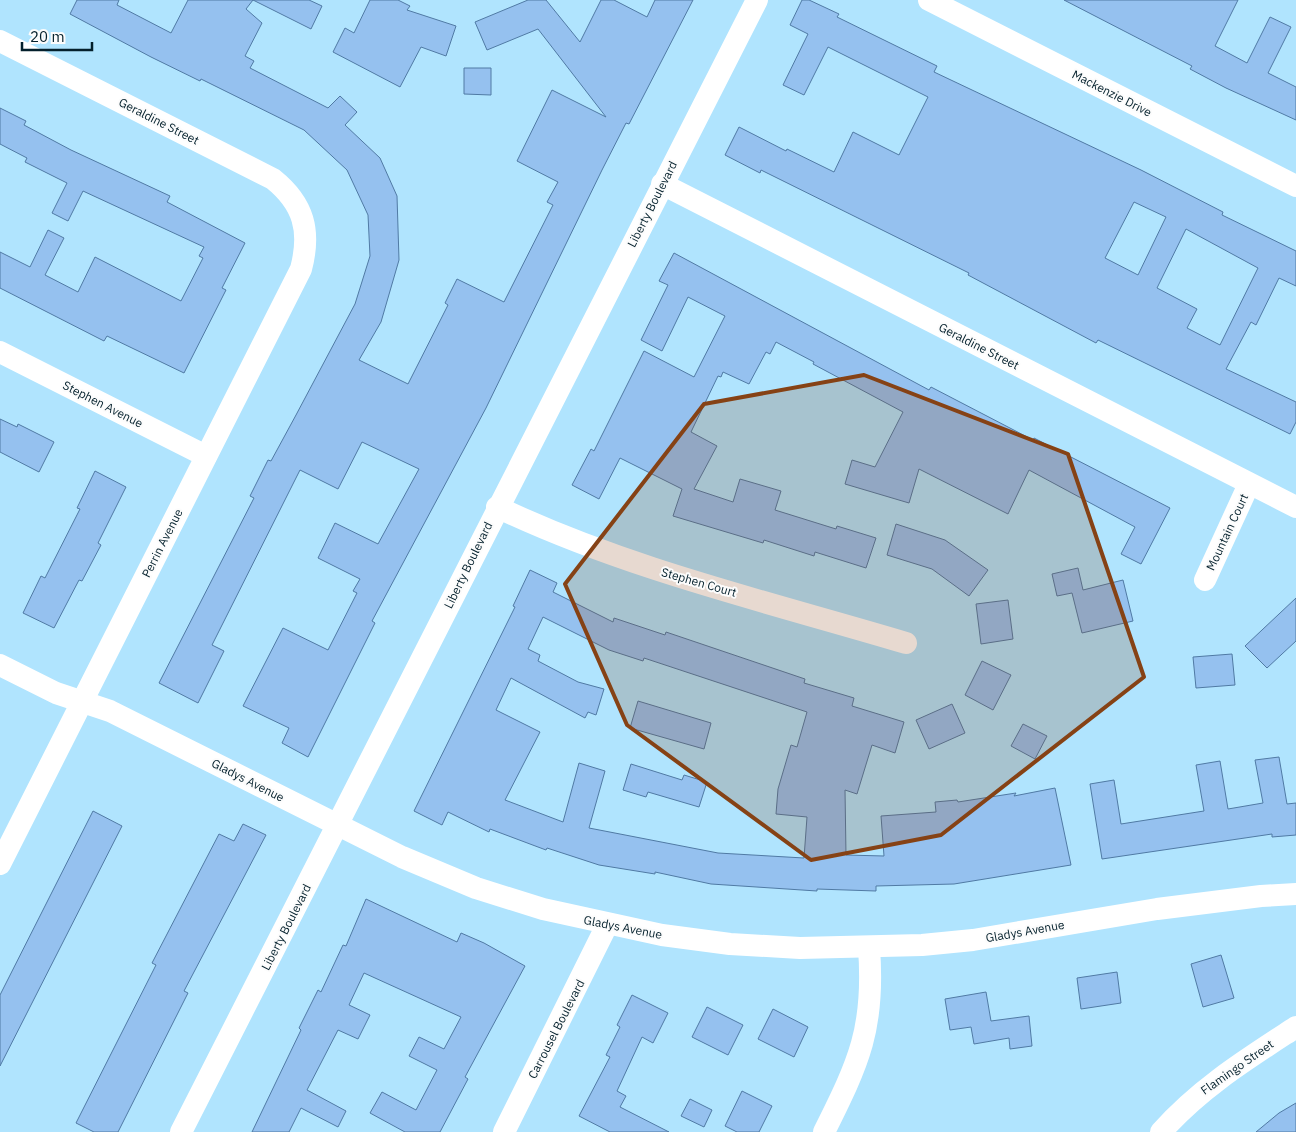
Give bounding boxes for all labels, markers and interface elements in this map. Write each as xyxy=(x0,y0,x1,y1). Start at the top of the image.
scale bar xyxy=(22,20,92,52)
text: 20 m xyxy=(30,27,65,46)
street label: Mackenzie Drive xyxy=(1070,66,1155,120)
street label: Geraldine Street xyxy=(116,94,202,148)
street label: Liberty Boulevard xyxy=(624,158,680,250)
street label: Geraldine Street xyxy=(936,319,1022,373)
street label: Stephen Avenue xyxy=(60,377,146,431)
street label: Mountain Court xyxy=(1203,491,1251,573)
street label: Perrin Avenue xyxy=(138,506,186,580)
street label: Liberty Boulevard xyxy=(441,519,495,611)
street label: Stephen Court xyxy=(660,564,738,600)
street label: Gladys Avenue xyxy=(209,755,287,805)
street label: Liberty Boulevard xyxy=(258,881,314,973)
street label: Gladys Avenue xyxy=(582,912,664,942)
street label: Gladys Avenue xyxy=(984,917,1066,945)
street label: Carrousel Boulevard xyxy=(525,977,587,1081)
street label: Flamingo Street xyxy=(1198,1036,1276,1098)

